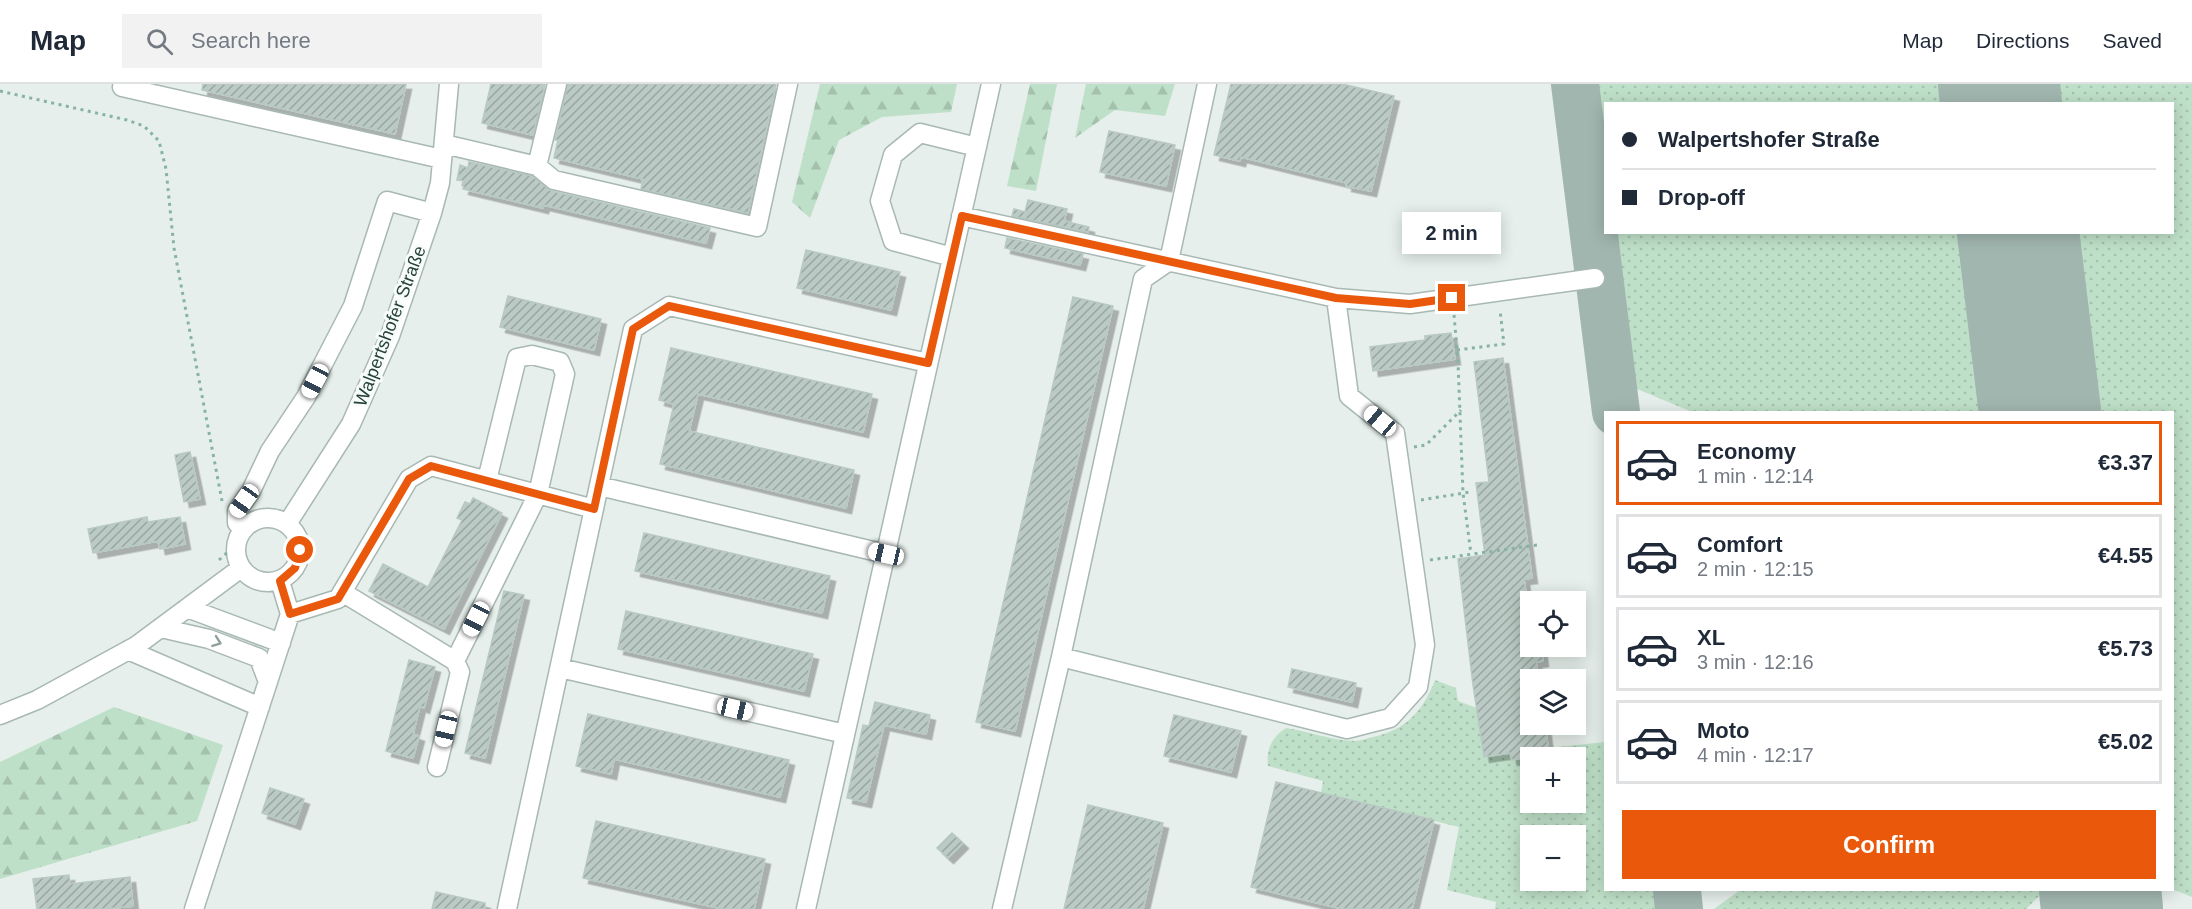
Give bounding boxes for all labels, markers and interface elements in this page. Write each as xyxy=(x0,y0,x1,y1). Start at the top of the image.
search box xyxy=(122,14,542,68)
text: Map xyxy=(30,25,86,56)
icon: search xyxy=(143,25,176,58)
text: Search here xyxy=(191,28,311,53)
text: Map xyxy=(1902,29,1943,52)
text: Directions xyxy=(1976,29,2069,52)
text: Saved xyxy=(2102,29,2162,52)
text: Walpertshofer Straße xyxy=(1658,127,1880,152)
text: Drop-off xyxy=(1658,185,1745,210)
callout: 2 min xyxy=(1402,211,1502,253)
text: 2 min xyxy=(1425,222,1478,244)
street label: Walpertshofer Straße xyxy=(350,243,430,409)
route end xyxy=(1438,284,1465,311)
car xyxy=(299,361,331,401)
car xyxy=(1360,403,1400,439)
icon: car xyxy=(1625,436,1679,490)
text: Economy xyxy=(1697,439,1796,464)
text: €3.37 xyxy=(2098,450,2153,475)
text: 1 min · 12:14 xyxy=(1697,465,1814,487)
car xyxy=(226,481,262,521)
icon: car xyxy=(1625,529,1679,583)
text: Comfort xyxy=(1697,532,1783,557)
route start xyxy=(286,536,313,563)
car xyxy=(866,541,906,567)
text: €4.55 xyxy=(2098,543,2153,568)
text: 2 min · 12:15 xyxy=(1697,558,1814,580)
map controls xyxy=(1520,591,1586,891)
button: locate xyxy=(1520,591,1586,657)
car xyxy=(460,599,492,639)
icon: car xyxy=(1625,622,1679,676)
text: XL xyxy=(1697,625,1725,650)
one-way arrow xyxy=(211,635,222,647)
text: €5.73 xyxy=(2098,636,2153,661)
text: 3 min · 12:16 xyxy=(1697,651,1814,673)
button: layers xyxy=(1520,669,1586,735)
car xyxy=(715,696,755,722)
car xyxy=(433,709,459,749)
icon: car xyxy=(1625,715,1679,769)
text: Moto xyxy=(1697,718,1750,743)
text: €5.02 xyxy=(2098,729,2153,754)
text: 4 min · 12:17 xyxy=(1697,744,1814,766)
button: + xyxy=(1520,747,1586,813)
button: Confirm xyxy=(1622,810,2156,879)
button: − xyxy=(1520,825,1586,891)

